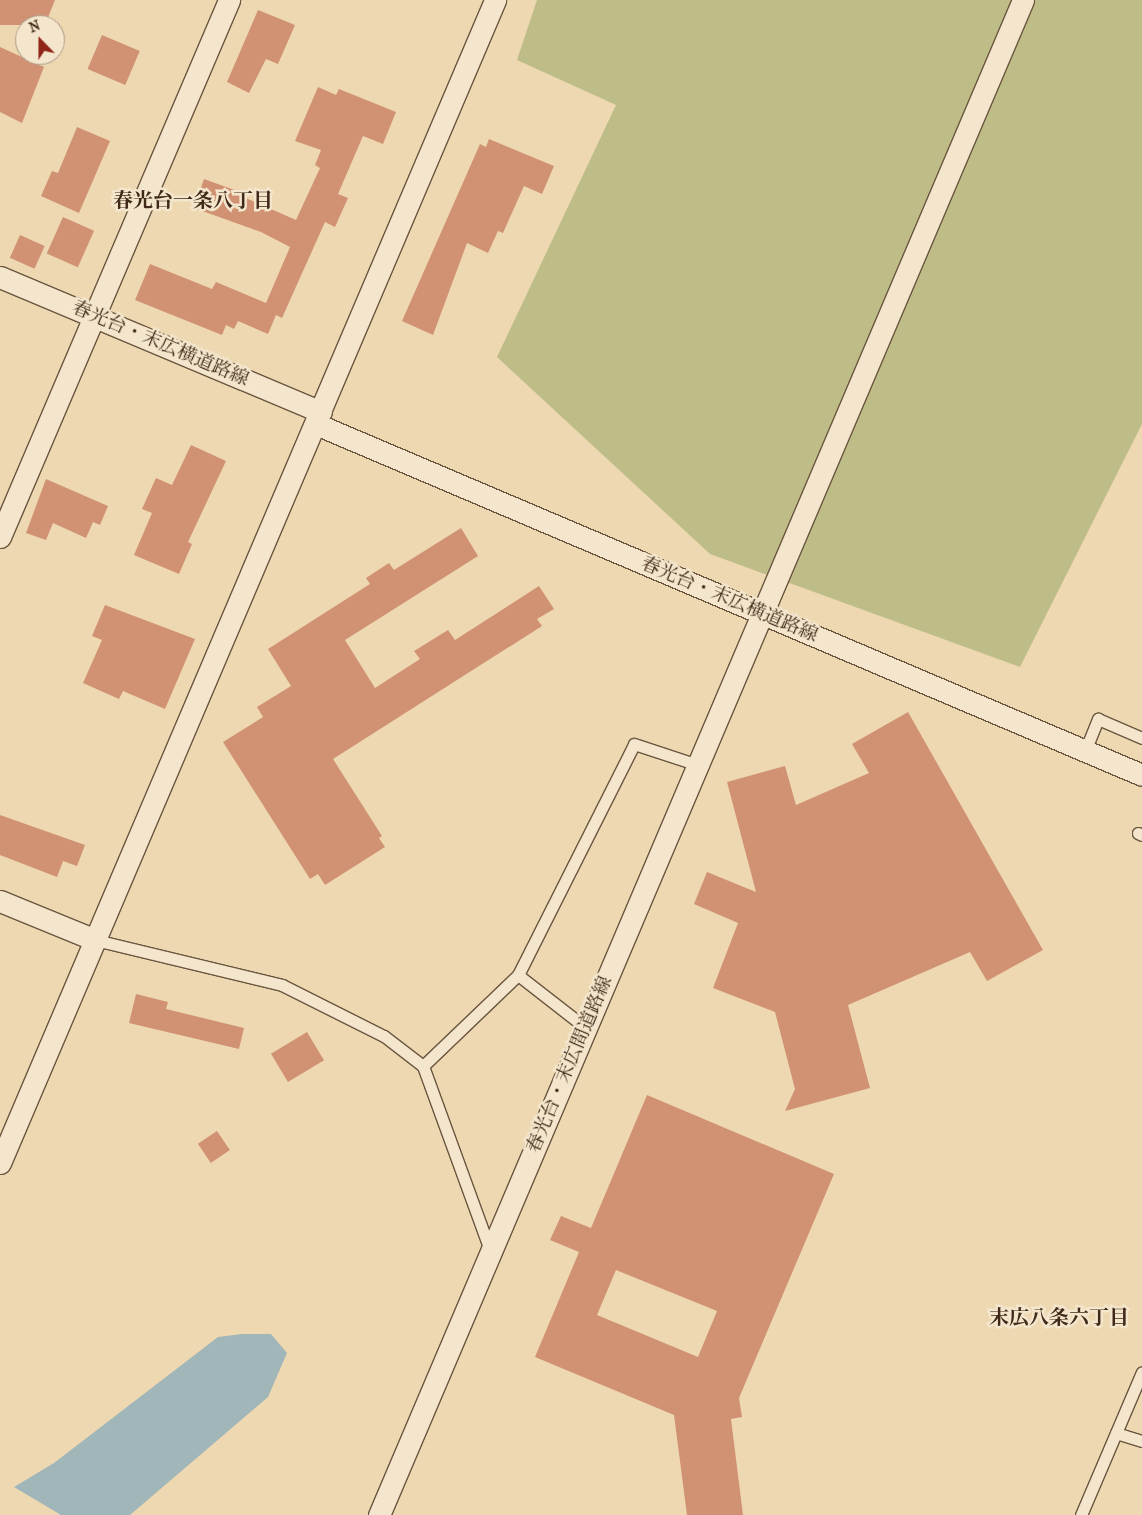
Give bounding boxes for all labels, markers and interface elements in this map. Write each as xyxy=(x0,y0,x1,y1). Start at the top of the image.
north arrow xyxy=(15,15,65,65)
text: N xyxy=(26,17,43,36)
district label: 春光台一条八丁目 xyxy=(113,188,273,212)
street label: 春光台・末広横道路線 xyxy=(68,296,252,392)
street label: 春光台・末広横道路線 xyxy=(637,552,821,648)
street label: 春光台・末広間道路線 xyxy=(522,973,618,1157)
district label: 末広八条六丁目 xyxy=(989,1305,1129,1329)

